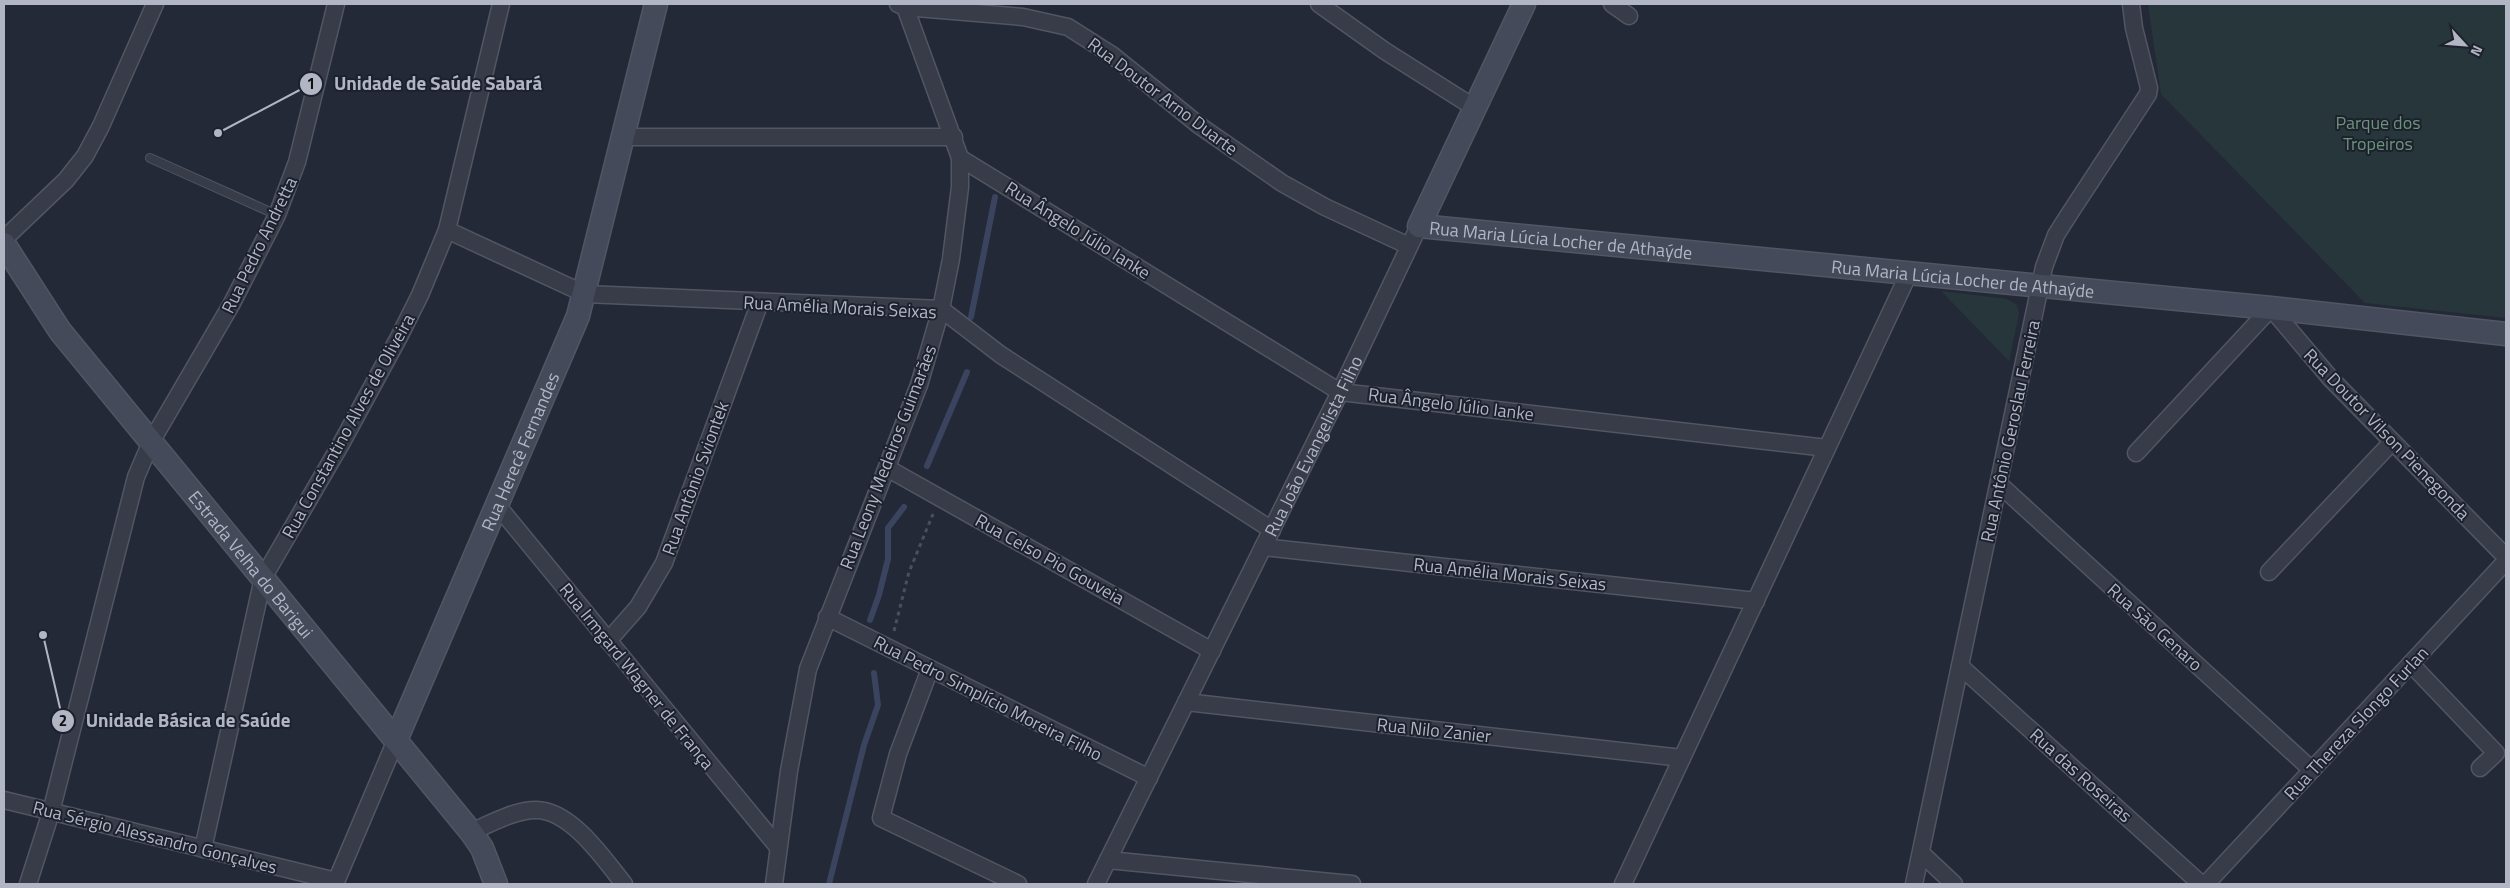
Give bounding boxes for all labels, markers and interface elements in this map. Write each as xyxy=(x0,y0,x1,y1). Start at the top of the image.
north arrow xyxy=(2440,20,2490,70)
street label: Rua Doutor Arno Duarte xyxy=(1082,30,1244,162)
text: N xyxy=(2466,42,2489,60)
callout: Unidade de Saúde Sabará xyxy=(299,67,552,101)
text: Unidade de Saúde Sabará xyxy=(334,68,542,97)
text: 1 xyxy=(307,72,315,95)
park label: Parque dos Tropeiros xyxy=(2335,109,2421,157)
street label: Rua Pedro Andretta xyxy=(214,172,304,318)
street label: Rua Ângelo Júlio Ianke xyxy=(1000,174,1156,286)
street label: Rua Maria Lúcia Locher de Athaýde xyxy=(1428,214,1693,266)
street label: Rua Maria Lúcia Locher de Athaýde xyxy=(1830,252,2096,304)
street label: Rua Amélia Morais Seixas xyxy=(743,288,937,326)
street label: Rua Constantino Alves de Oliveira xyxy=(275,309,421,543)
street label: Rua Antônio Geroslau Ferreira xyxy=(1973,317,2047,545)
street label: Rua Leony Medeiros Guimarães xyxy=(833,341,943,573)
street label: Rua Doutor Vilson Pienegonda xyxy=(2297,342,2477,526)
street label: Rua João Evangelista Filho xyxy=(1257,351,1369,541)
street label: Rua Herecê Fernandes xyxy=(474,368,566,535)
street label: Rua Ângelo Júlio Ianke xyxy=(1367,380,1535,428)
street label: Rua Antônio Sviontek xyxy=(655,397,736,559)
street label: Estrada Velha do Barigui xyxy=(182,484,320,644)
street label: Rua Celso Pio Gouveia xyxy=(970,507,1130,611)
street label: Rua Amélia Morais Seixas xyxy=(1412,550,1608,598)
street label: Rua Irmgard Wagner de França xyxy=(553,577,721,775)
street label: Rua São Genaro xyxy=(2101,577,2209,677)
street label: Rua Pedro Simplício Moreira Filho xyxy=(869,628,1107,768)
street label: Rua Thereza Slongo Furlan xyxy=(2277,640,2435,806)
callout: Unidade Básica de Saúde xyxy=(50,704,300,738)
text: Unidade Básica de Saúde xyxy=(86,705,291,734)
text: 2 xyxy=(59,709,67,732)
street label: Rua Nilo Zanier xyxy=(1375,711,1493,749)
street label: Rua das Roseiras xyxy=(2024,722,2138,828)
street label: Rua Sérgio Alessandro Gonçalves xyxy=(30,794,280,880)

